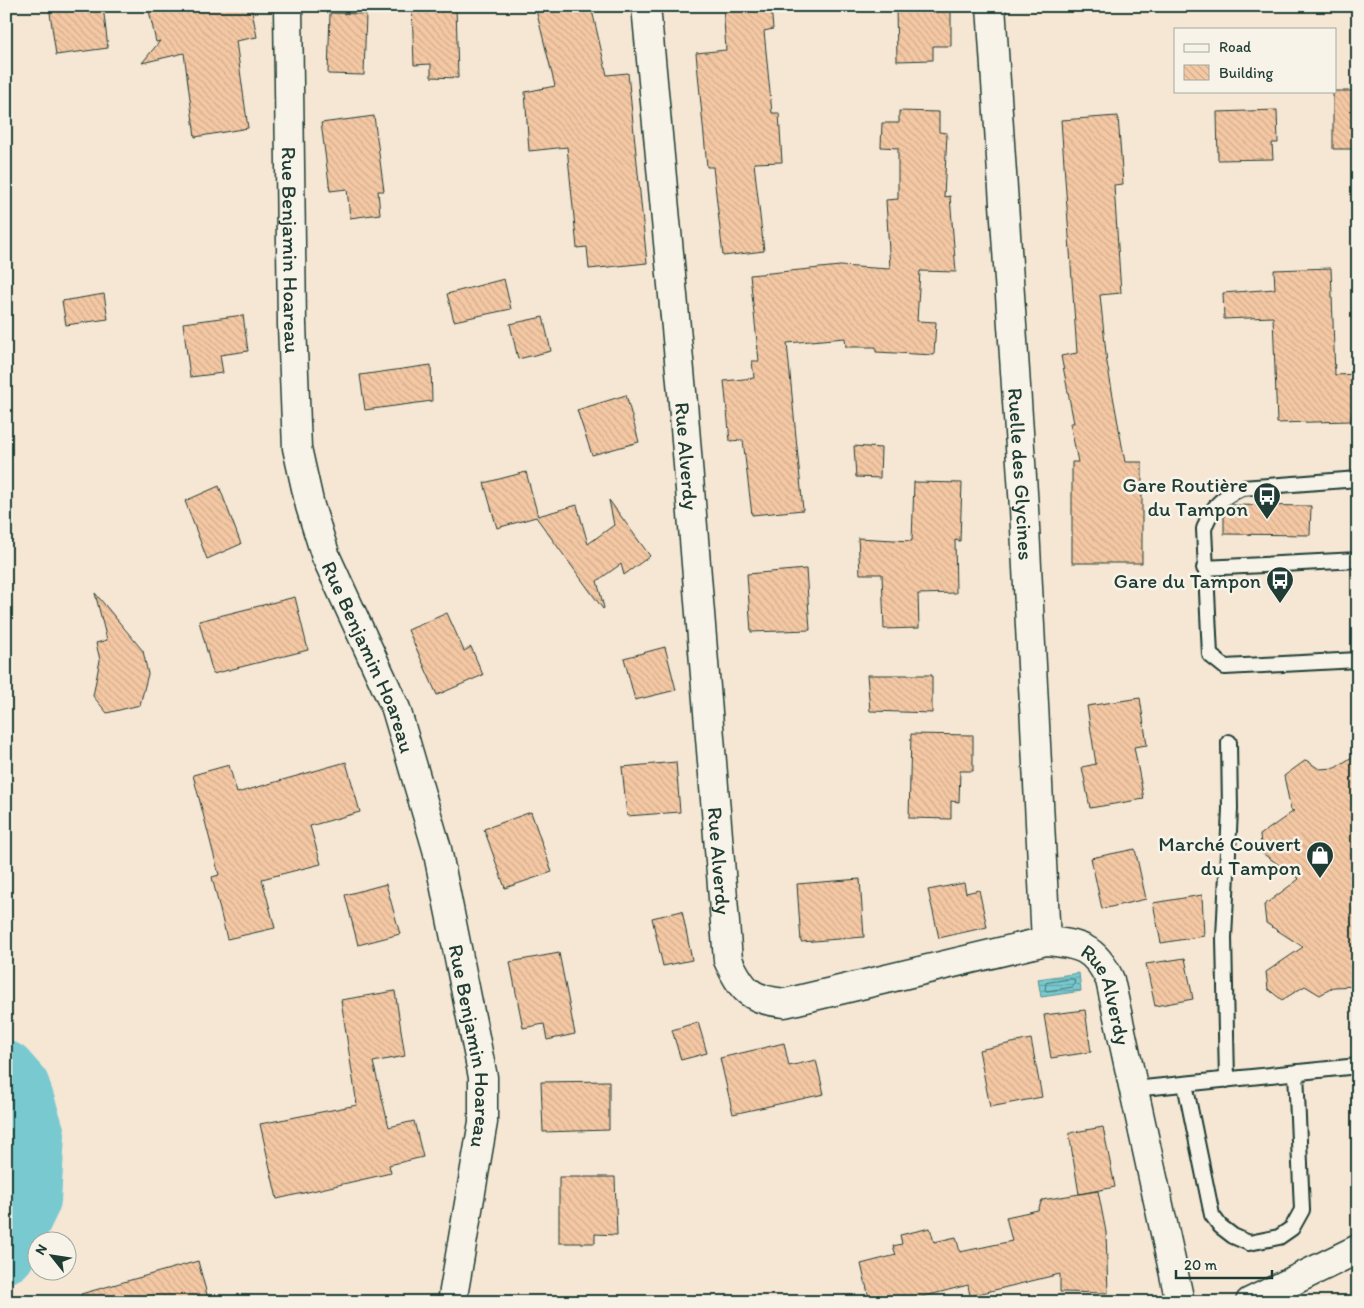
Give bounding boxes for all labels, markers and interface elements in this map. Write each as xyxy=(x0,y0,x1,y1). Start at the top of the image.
legend xyxy=(1174,28,1336,92)
text: Road xyxy=(1219,38,1252,56)
text: Building xyxy=(1219,64,1273,82)
street label: Rue Benjamin Hoareau xyxy=(277,146,306,354)
street label: Ruelle des Glycines xyxy=(1004,387,1039,561)
street label: Rue Alverdy xyxy=(670,401,704,511)
place label: Gare Routière du Tampon xyxy=(1123,472,1248,521)
bus stop icon: Gare Routière du Tampon xyxy=(1252,481,1282,520)
street label: Rue Benjamin Hoareau xyxy=(317,557,421,756)
bus stop icon: Gare du Tampon xyxy=(1265,565,1295,604)
place label: Gare du Tampon xyxy=(1114,568,1261,593)
street label: Rue Alverdy xyxy=(703,806,737,916)
place label: Marché Couvert du Tampon xyxy=(1158,831,1301,880)
shop icon: Marché Couvert du Tampon xyxy=(1305,840,1335,879)
street label: Rue Alverdy xyxy=(1077,938,1136,1047)
street label: Rue Benjamin Hoareau xyxy=(444,942,496,1151)
north arrow xyxy=(28,1230,78,1280)
text: N xyxy=(31,1241,51,1258)
scale bar xyxy=(1176,1248,1273,1280)
text: 20 m xyxy=(1184,1256,1218,1274)

